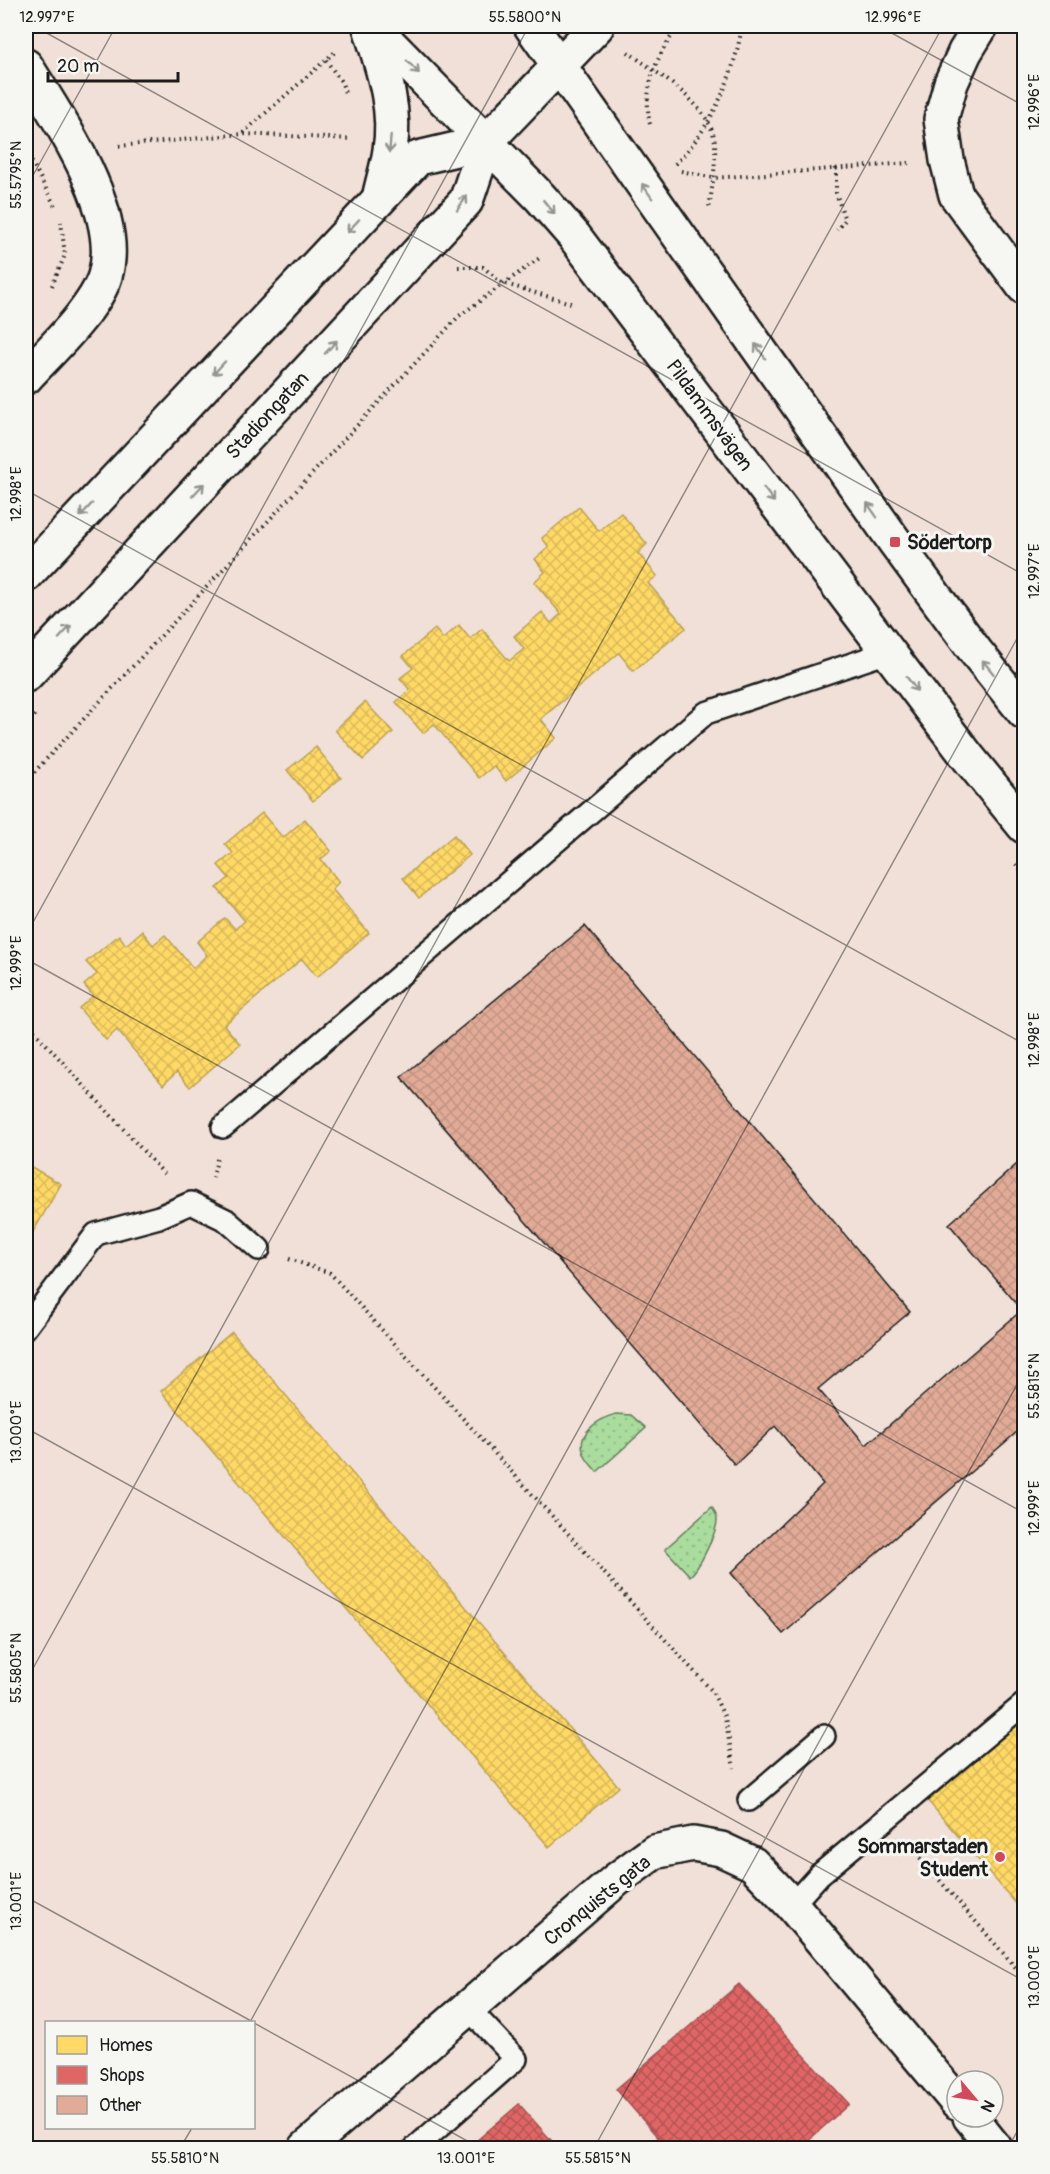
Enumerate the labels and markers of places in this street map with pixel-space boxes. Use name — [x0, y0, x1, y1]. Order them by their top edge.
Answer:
place label: Södertorp — [907, 530, 993, 555]
marker: Södertorp — [888, 535, 902, 549]
place label: Sommarstaden Student — [857, 1834, 989, 1882]
marker: Sommarstaden Student — [993, 1850, 1007, 1864]

